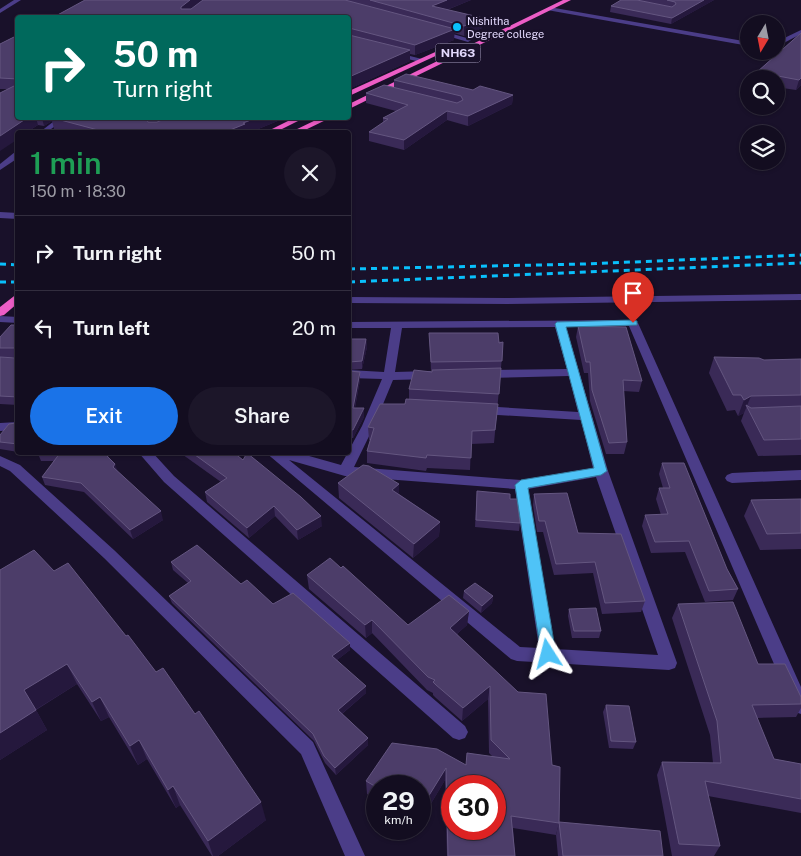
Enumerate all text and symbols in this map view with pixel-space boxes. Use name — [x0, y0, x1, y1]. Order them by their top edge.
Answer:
place label: Nishitha Degree college — [467, 15, 544, 40]
north arrow — [740, 15, 785, 60]
map controls — [740, 15, 785, 170]
marker: Nishitha Degree college — [451, 21, 463, 33]
text: 50 m — [113, 34, 198, 75]
icon: right — [30, 35, 95, 100]
road number: NH63 — [436, 44, 480, 62]
button: search — [740, 70, 785, 115]
text: Turn right — [113, 76, 213, 102]
button: layers — [740, 125, 785, 170]
text: 1 min — [30, 145, 101, 181]
button: close — [284, 147, 336, 199]
text: 150 m · 18:30 — [30, 182, 126, 201]
icon: right — [30, 239, 58, 267]
text: Turn right — [73, 242, 162, 264]
text: 50 m — [291, 242, 336, 264]
pin — [612, 272, 654, 323]
icon: arrive — [619, 279, 647, 307]
icon: left — [30, 314, 58, 342]
text: Turn left — [73, 317, 150, 339]
text: 20 m — [292, 317, 336, 339]
button: Exit — [30, 387, 178, 445]
button: Share — [188, 387, 336, 445]
position arrow — [521, 627, 573, 679]
speed limit sign: 30 — [441, 775, 506, 840]
text: 29 — [382, 786, 415, 816]
text: km/h — [384, 813, 413, 827]

